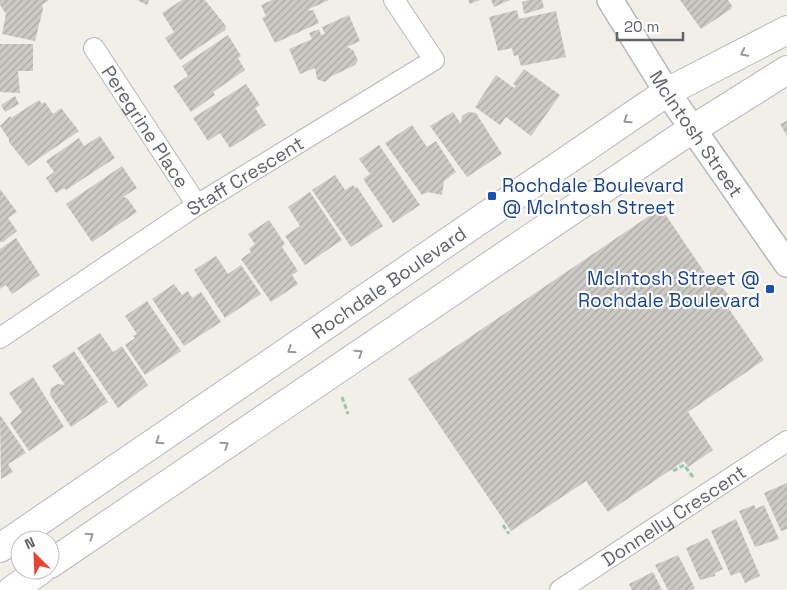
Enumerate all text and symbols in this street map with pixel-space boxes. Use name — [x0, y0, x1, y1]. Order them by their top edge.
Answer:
scale bar — [617, 10, 683, 42]
text: 20 m — [624, 17, 659, 36]
one-way arrow — [740, 47, 749, 57]
street label: Peregrine Place — [96, 61, 194, 193]
street label: McIntosh Street — [644, 66, 748, 202]
one-way arrow — [623, 114, 633, 123]
street label: Staff Crescent — [182, 131, 309, 222]
place label: Rochdale Boulevard @ McIntosh Street — [502, 173, 684, 220]
marker: Rochdale Boulevard @ McIntosh Street — [486, 190, 498, 202]
street label: Rochdale Boulevard — [307, 221, 471, 344]
place label: McIntosh Street @ Rochdale Boulevard — [578, 266, 760, 313]
marker: McIntosh Street @ Rochdale Boulevard — [764, 283, 776, 295]
one-way arrow — [287, 344, 297, 353]
one-way arrow — [353, 350, 363, 359]
one-way arrow — [155, 434, 164, 444]
one-way arrow — [219, 442, 228, 451]
street label: Donnelly Crescent — [597, 459, 751, 572]
north arrow — [10, 530, 60, 580]
text: N — [22, 533, 38, 553]
one-way arrow — [84, 533, 94, 542]

